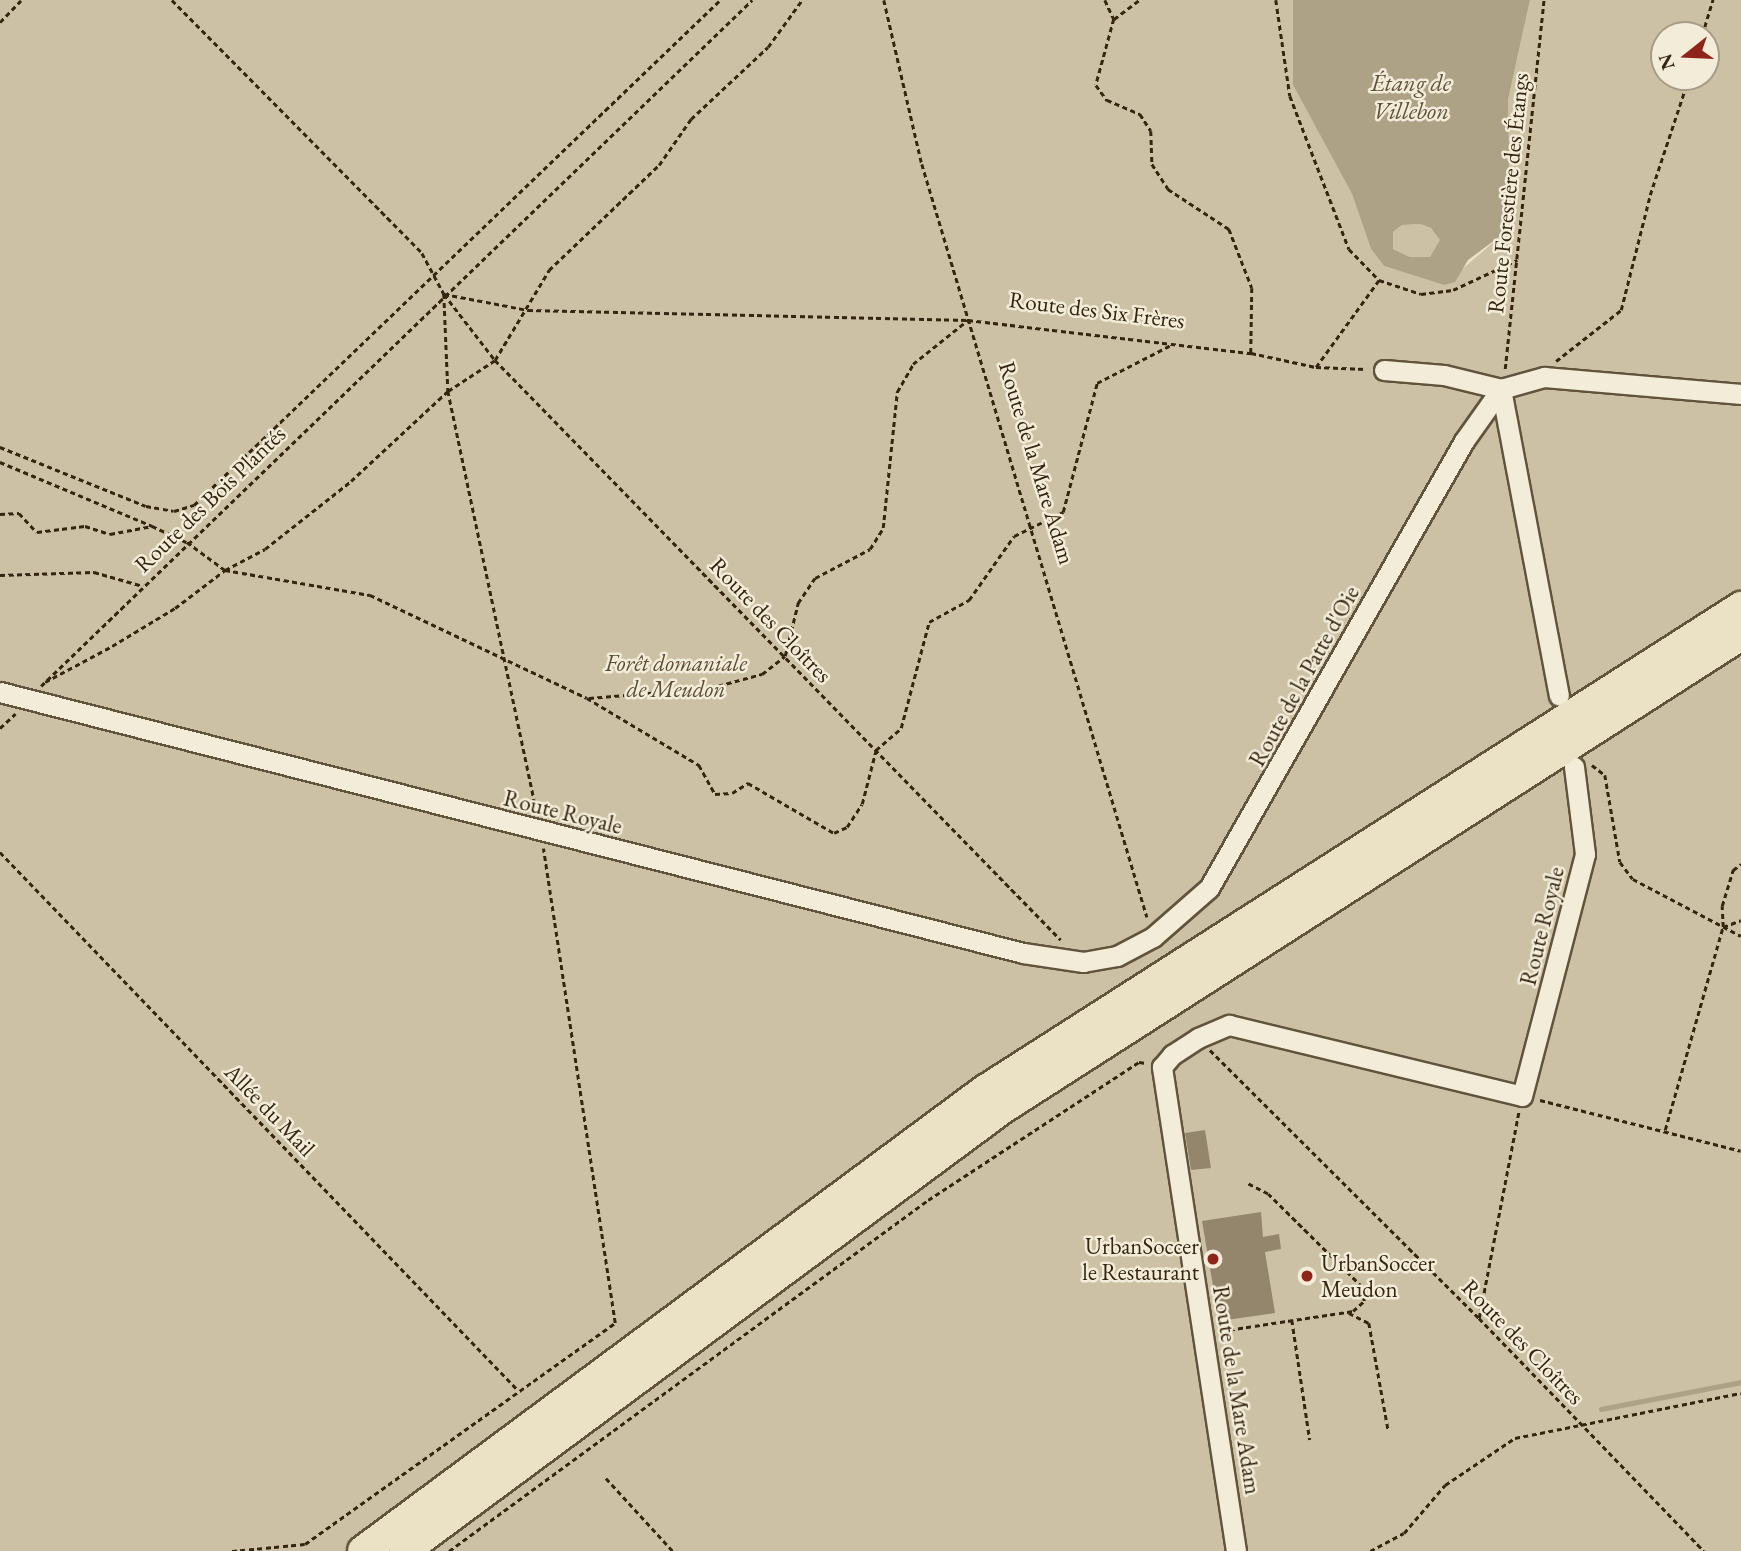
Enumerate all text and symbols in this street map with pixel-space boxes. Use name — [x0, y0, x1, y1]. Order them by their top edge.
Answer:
north arrow — [1650, 21, 1720, 91]
text: N — [1652, 51, 1681, 73]
water label: Étang de Villebon — [1371, 69, 1451, 125]
street label: Route Forestière des Étangs — [1482, 71, 1534, 315]
street label: Route des Six Frères — [1008, 286, 1186, 334]
street label: Route de la Mare Adam — [993, 358, 1081, 568]
street label: Route des Bois Plantés — [129, 420, 291, 578]
street label: Route des Cloîtres — [704, 552, 838, 688]
street label: Route de la Patte d'Oie — [1243, 581, 1365, 771]
park label: Forêt domaniale de Meudon — [605, 649, 747, 703]
street label: Route Royale — [501, 784, 625, 840]
street label: Route Royale — [1514, 864, 1570, 988]
street label: Allée du Mail — [219, 1058, 321, 1162]
place label: UrbanSoccer le Restaurant — [1082, 1232, 1199, 1286]
place label: UrbanSoccer Meudon — [1321, 1249, 1435, 1303]
marker: UrbanSoccer le Restaurant — [1205, 1251, 1221, 1267]
marker: UrbanSoccer Meudon — [1299, 1268, 1315, 1284]
street label: Route des Cloîtres — [1456, 1274, 1590, 1410]
street label: Route de la Mare Adam — [1207, 1284, 1267, 1496]

